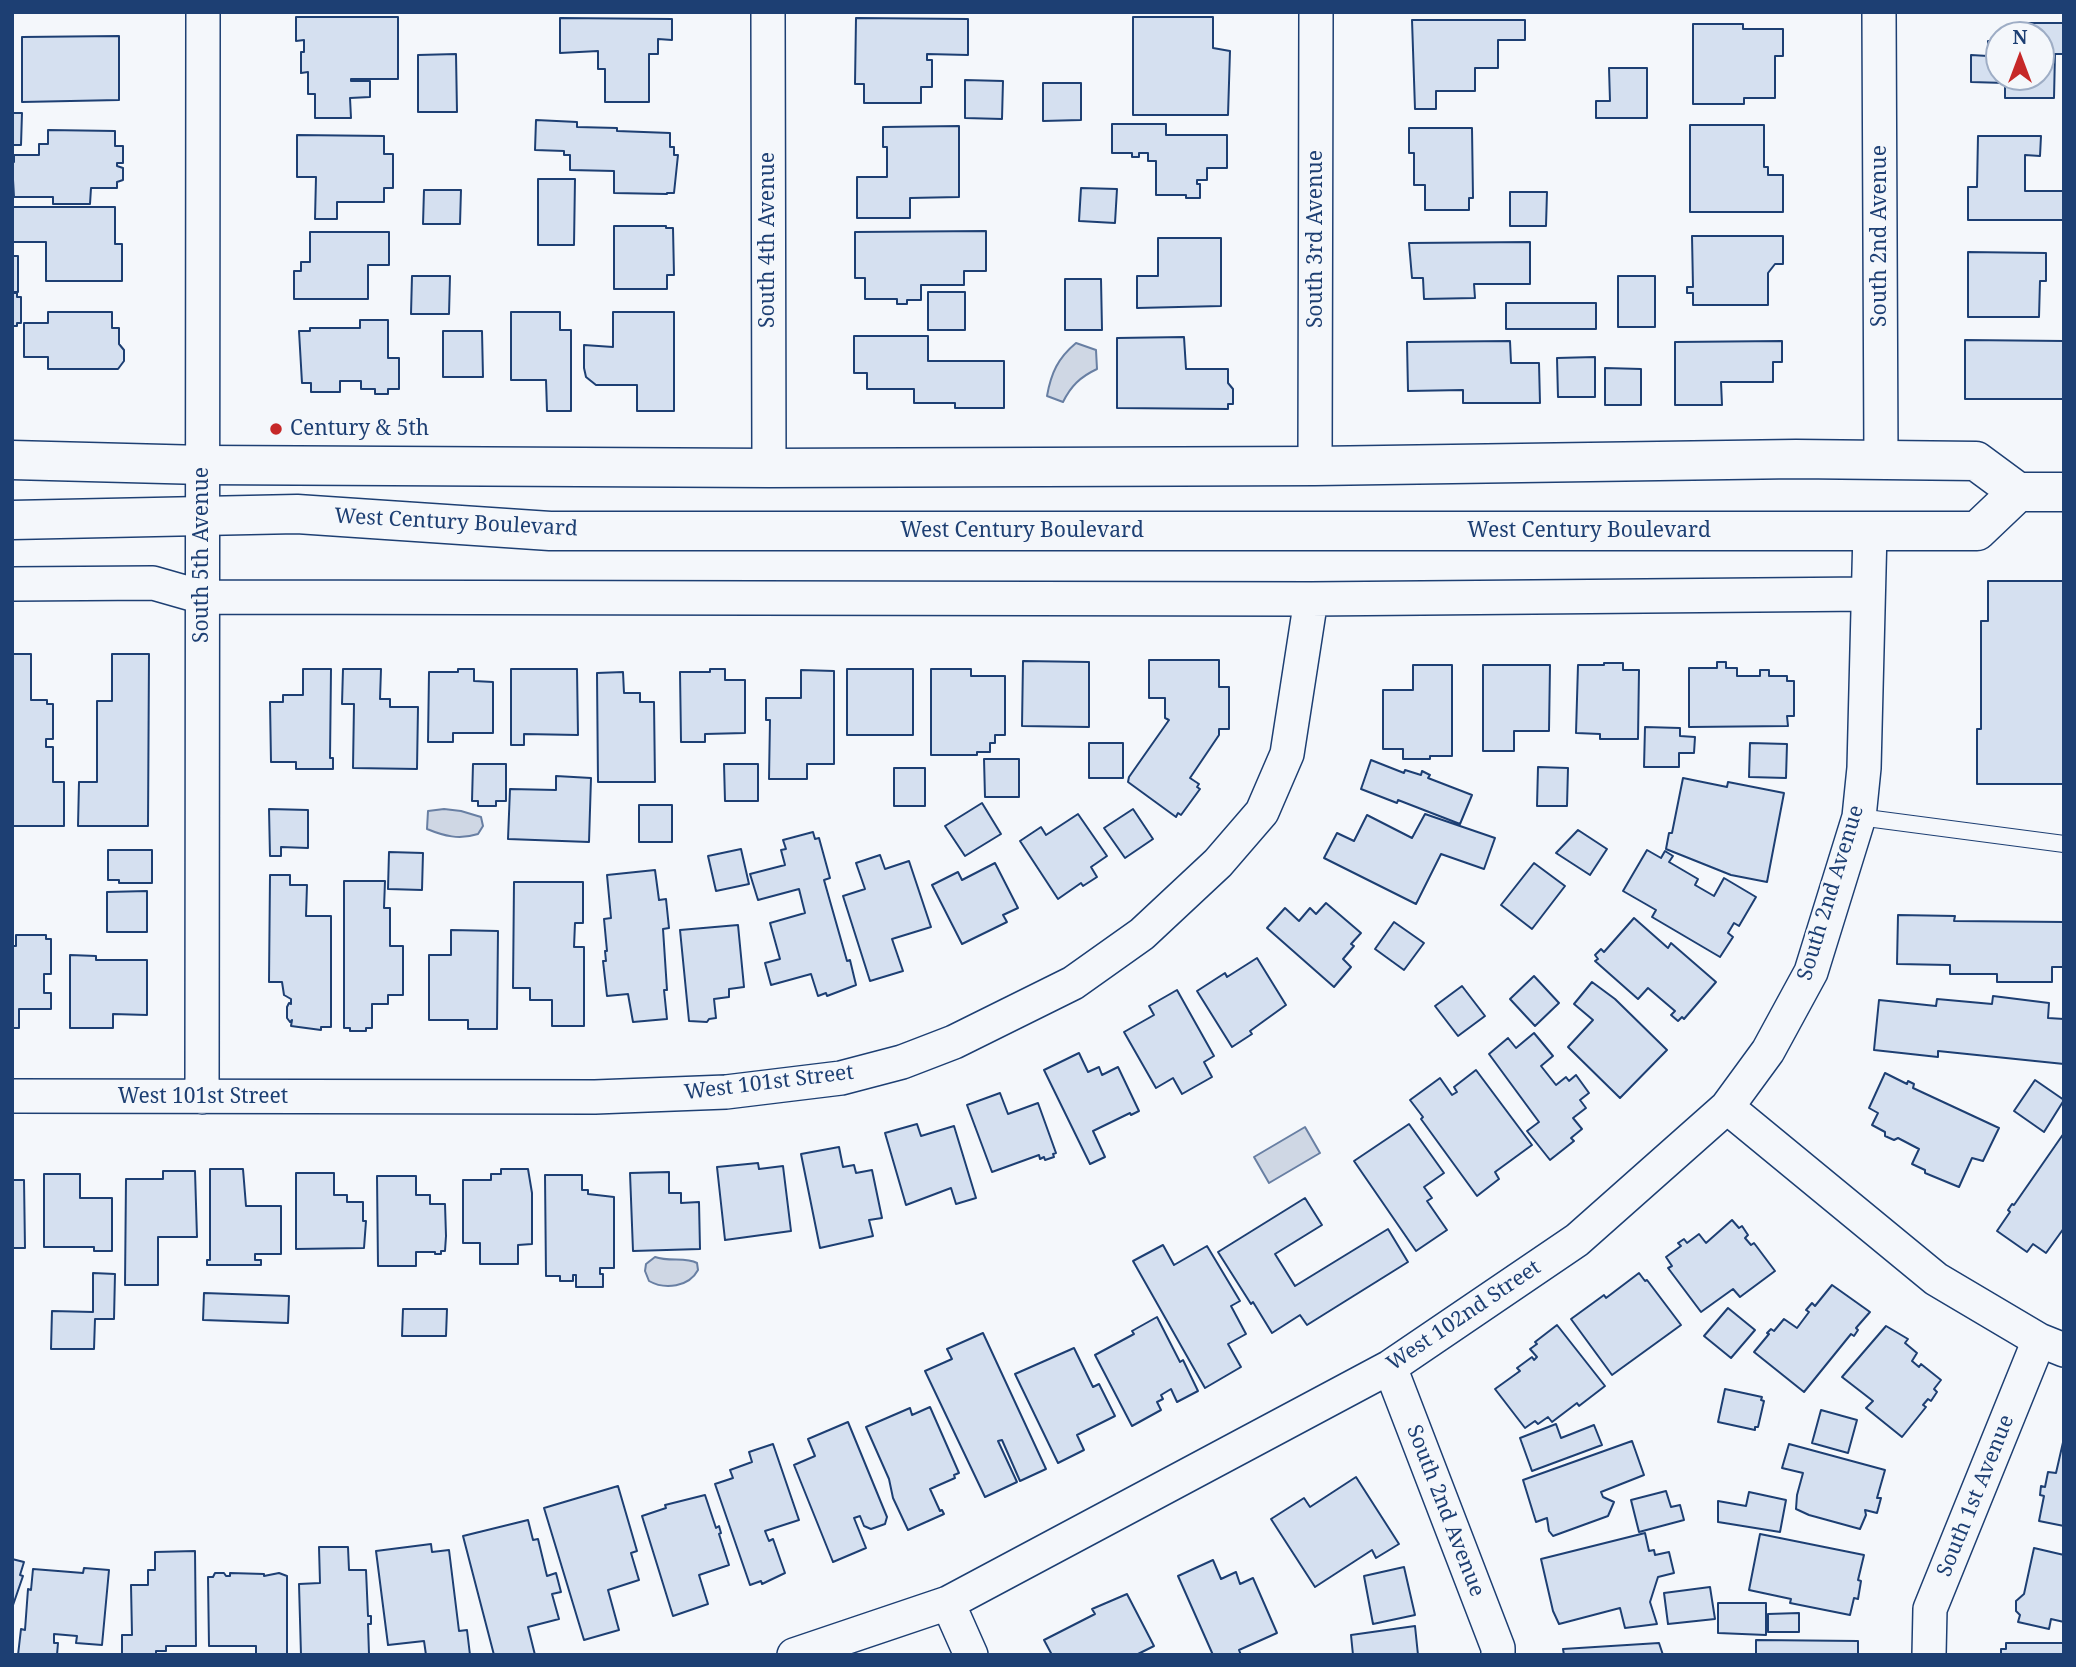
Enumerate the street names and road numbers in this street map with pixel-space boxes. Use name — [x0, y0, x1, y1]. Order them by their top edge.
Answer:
street label: South 2nd Avenue — [1867, 145, 1893, 327]
street label: South 3rd Avenue — [1303, 150, 1329, 328]
street label: South 4th Avenue — [755, 152, 781, 328]
street label: South 5th Avenue — [189, 467, 215, 643]
street label: West Century Boulevard — [334, 504, 578, 542]
street label: West Century Boulevard — [900, 518, 1144, 544]
street label: West Century Boulevard — [1467, 518, 1711, 544]
street label: South 2nd Avenue — [1792, 802, 1870, 984]
street label: West 101st Street — [683, 1060, 855, 1106]
street label: West 101st Street — [118, 1084, 288, 1110]
street label: West 102nd Street — [1382, 1255, 1546, 1377]
street label: South 1st Avenue — [1932, 1411, 2020, 1581]
street label: South 2nd Avenue — [1401, 1422, 1489, 1600]

